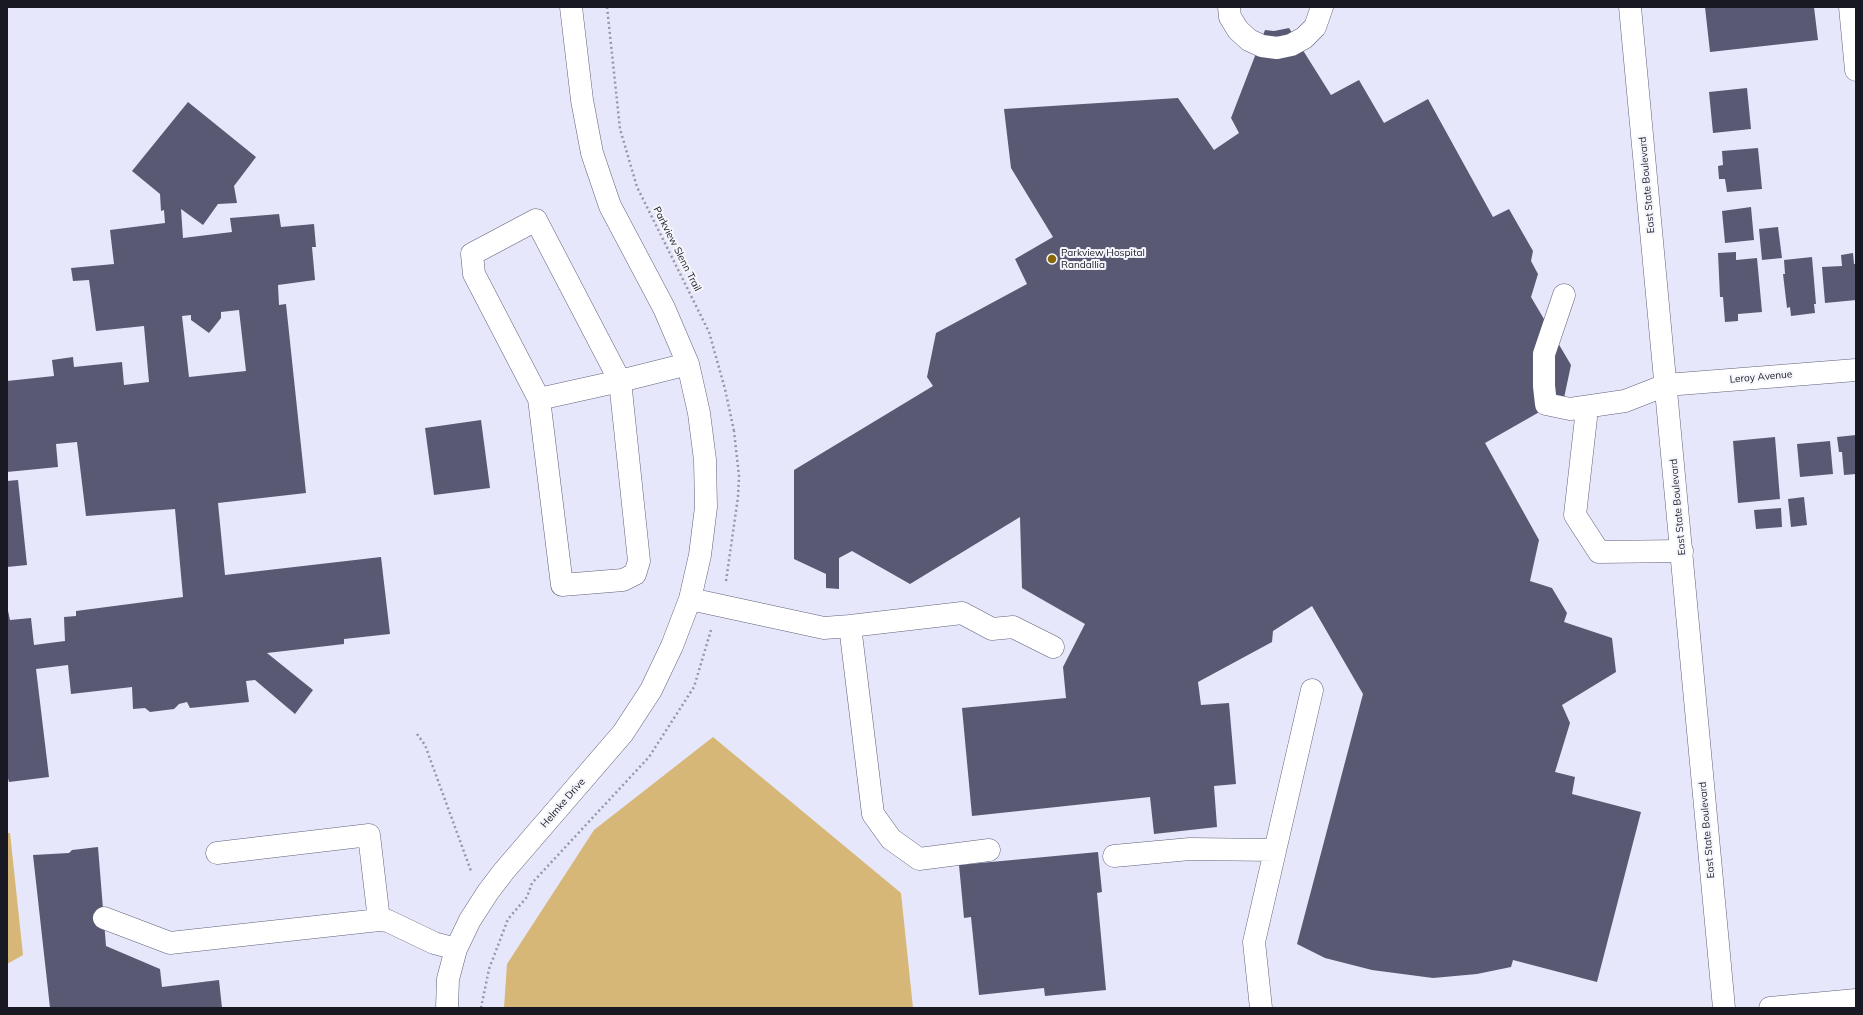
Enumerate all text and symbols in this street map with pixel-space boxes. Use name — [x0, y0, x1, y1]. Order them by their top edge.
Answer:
street label: East State Boulevard — [1637, 136, 1657, 234]
street label: Parkview Slenn Trail — [650, 205, 704, 293]
place label: Parkview Hospital Randallia — [1061, 247, 1145, 270]
marker: Parkview Hospital Randallia — [1046, 253, 1058, 265]
street label: Leroy Avenue — [1729, 368, 1793, 386]
street label: East State Boulevard — [1668, 458, 1688, 556]
street label: Helmke Drive — [538, 776, 588, 830]
street label: East State Boulevard — [1697, 781, 1717, 879]

